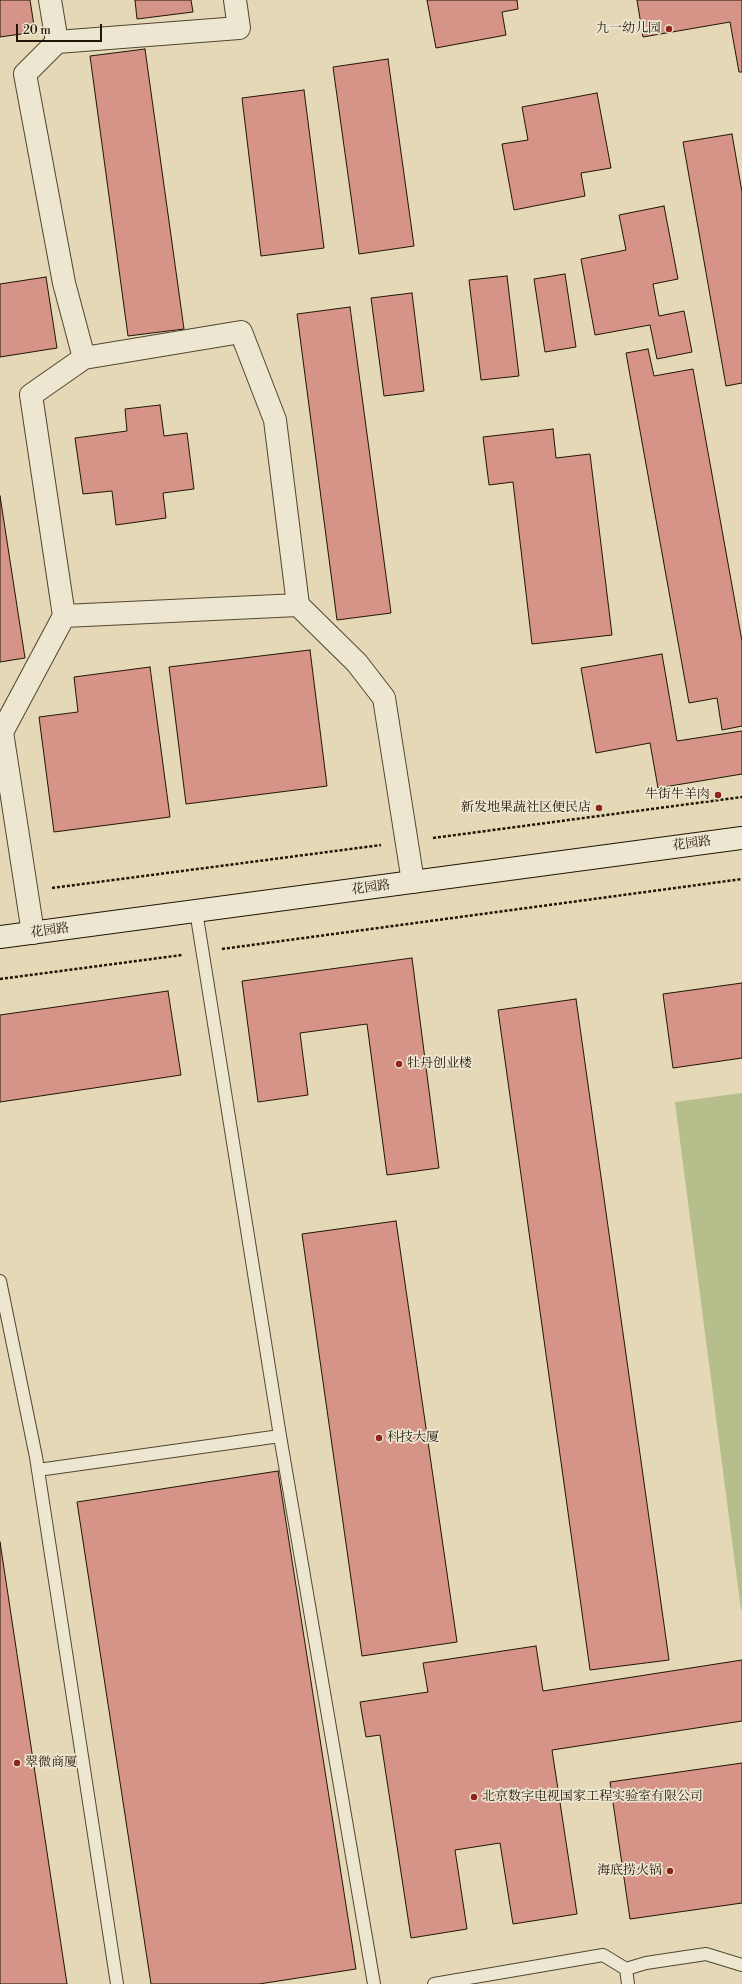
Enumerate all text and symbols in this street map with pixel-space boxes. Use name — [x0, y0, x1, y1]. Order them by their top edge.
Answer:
scale bar — [18, 16, 104, 42]
place label: 九一幼儿园 — [596, 21, 661, 37]
text: 20 m — [23, 23, 51, 38]
marker: 九一幼儿园 — [664, 24, 674, 34]
place label: 牛街牛羊肉 — [645, 787, 710, 803]
marker: 牛街牛羊肉 — [713, 790, 723, 800]
place label: 新发地果蔬社区便民店 — [461, 800, 591, 816]
marker: 新发地果蔬社区便民店 — [594, 803, 604, 813]
street label: 花园路 — [672, 834, 712, 854]
street label: 花园路 — [351, 878, 391, 898]
street label: 花园路 — [30, 921, 70, 941]
place label: 牡丹创业楼 — [407, 1056, 472, 1072]
marker: 牡丹创业楼 — [394, 1059, 404, 1069]
place label: 科技大厦 — [387, 1430, 439, 1446]
marker: 科技大厦 — [374, 1433, 384, 1443]
place label: 翠微商厦 — [25, 1755, 77, 1771]
marker: 翠微商厦 — [12, 1758, 22, 1768]
place label: 北京数字电视国家工程实验室有限公司 — [482, 1789, 703, 1805]
marker: 北京数字电视国家工程实验室有限公司 — [469, 1792, 479, 1802]
place label: 海底捞火锅 — [597, 1863, 662, 1879]
marker: 海底捞火锅 — [665, 1866, 675, 1876]

